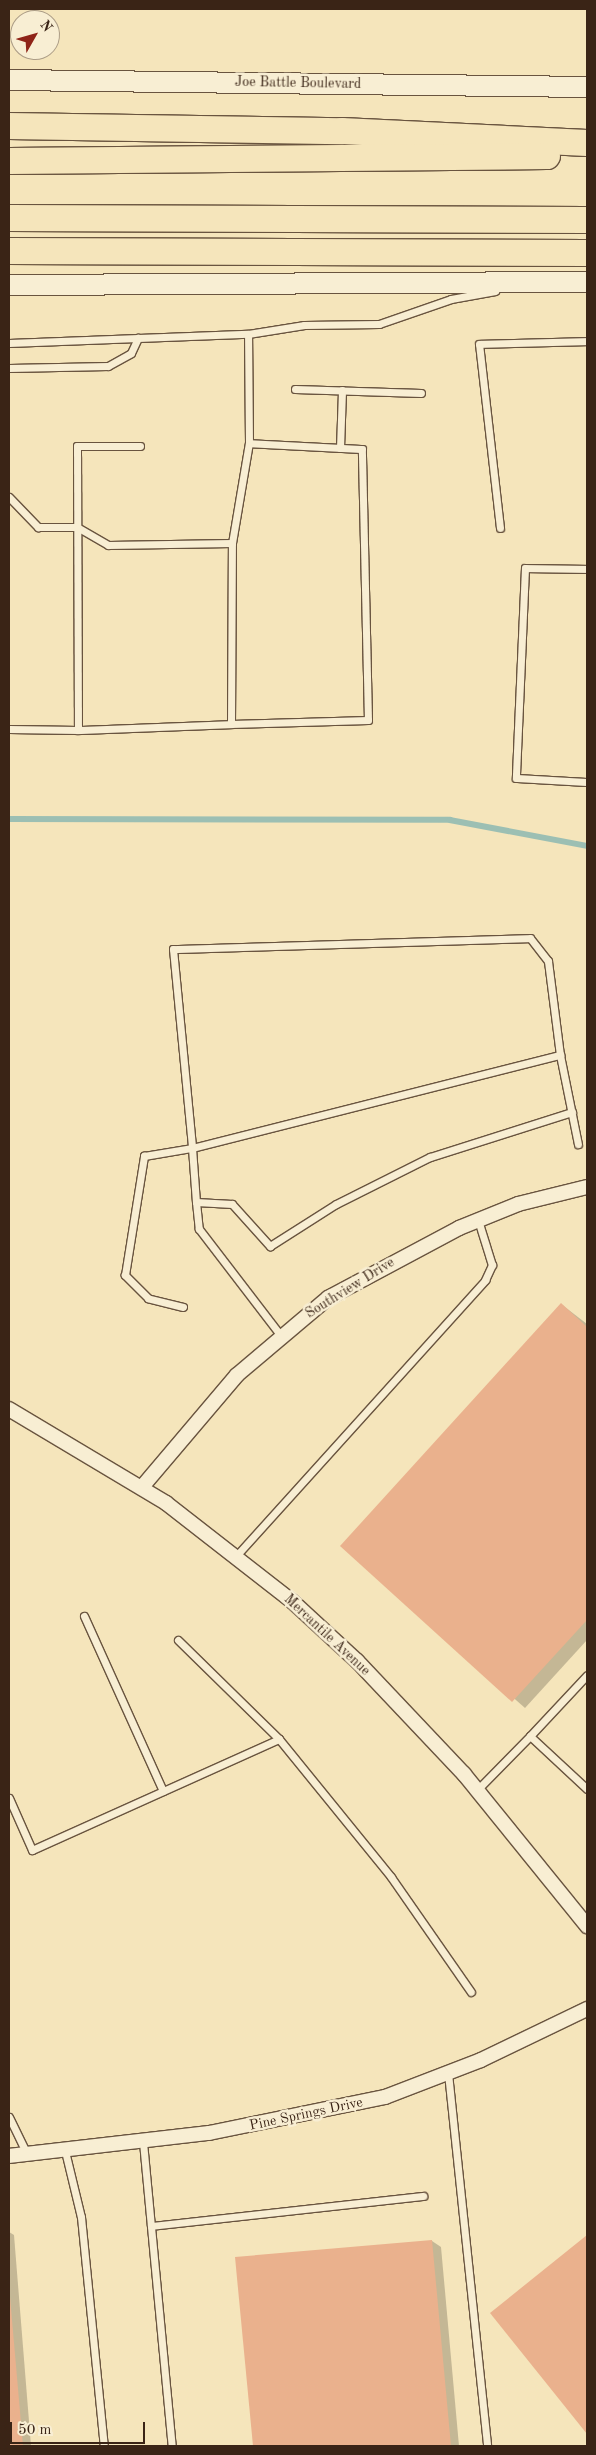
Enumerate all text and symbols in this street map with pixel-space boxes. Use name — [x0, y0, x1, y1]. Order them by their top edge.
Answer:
north arrow — [10, 10, 60, 60]
text: N — [37, 18, 55, 35]
street label: Joe Battle Boulevard — [235, 73, 361, 93]
street label: Southview Drive — [302, 1254, 398, 1322]
street label: Mercantile Avenue — [280, 1591, 374, 1679]
street label: Pine Springs Drive — [248, 2094, 364, 2134]
scale bar — [12, 2412, 148, 2444]
text: 50 m — [18, 2423, 52, 2438]

